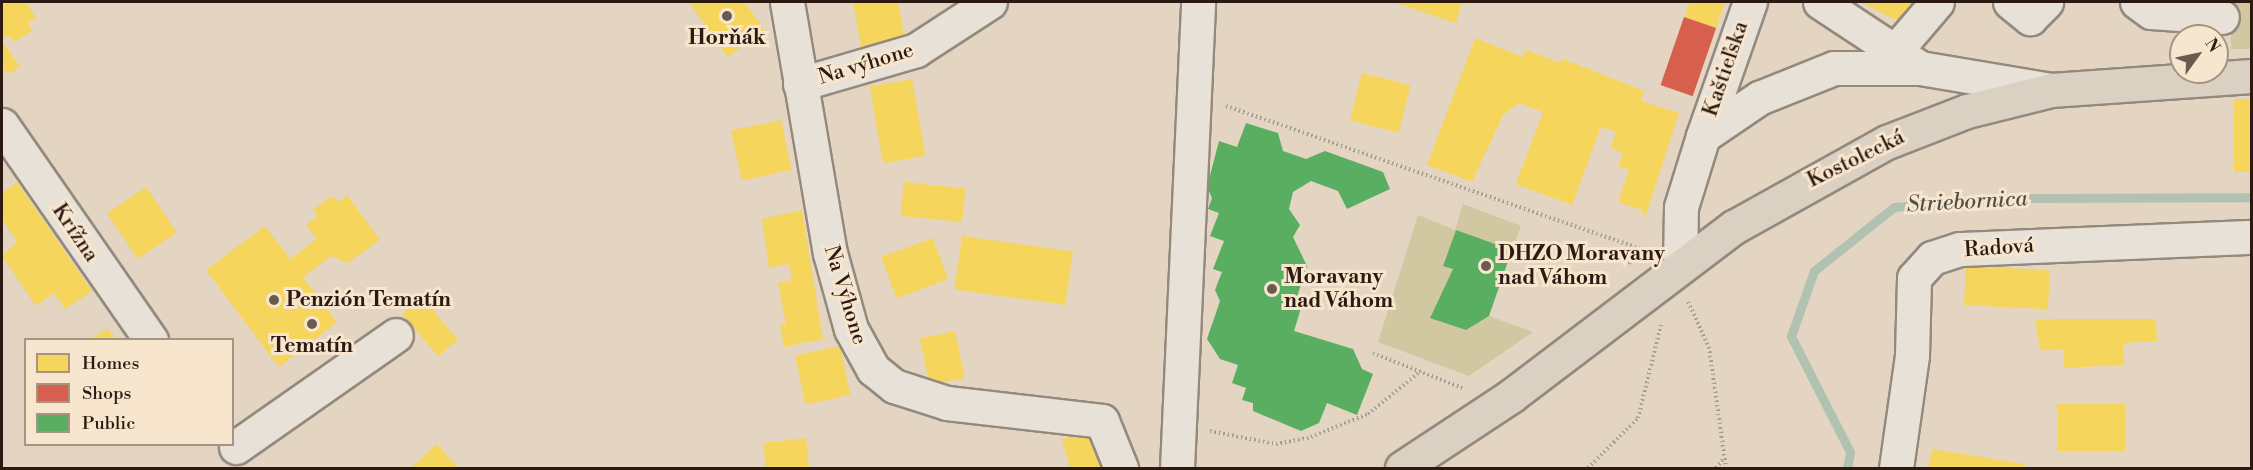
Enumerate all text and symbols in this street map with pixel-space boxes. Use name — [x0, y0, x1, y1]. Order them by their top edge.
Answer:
marker: Horňák — [720, 9, 734, 23]
street label: Kaštieľska — [1698, 18, 1754, 120]
north arrow — [2169, 24, 2229, 84]
place label: Horňák — [688, 25, 766, 51]
text: N — [2201, 35, 2224, 56]
street label: Na výhone — [815, 38, 917, 90]
street label: Kostolecká — [1803, 125, 1909, 193]
water label: Striebornica — [1906, 186, 2028, 218]
street label: Krížna — [46, 199, 104, 267]
street label: Radová — [1963, 233, 2035, 263]
place label: DHZO Moravany nad Váhom — [1498, 241, 1665, 291]
street label: Na Výhone — [818, 243, 872, 347]
marker: DHZO Moravany nad Váhom — [1479, 259, 1493, 273]
place label: Moravany nad Váhom — [1284, 264, 1393, 314]
marker: Moravany nad Váhom — [1265, 282, 1279, 296]
place label: Penzión Tematín — [286, 287, 451, 313]
marker: Penzión Tematín — [267, 293, 281, 307]
marker: Tematín — [305, 317, 319, 331]
place label: Tematín — [271, 333, 353, 359]
legend — [24, 338, 234, 446]
text: Homes — [82, 352, 139, 375]
text: Shops — [82, 382, 131, 405]
text: Public — [82, 412, 135, 435]

